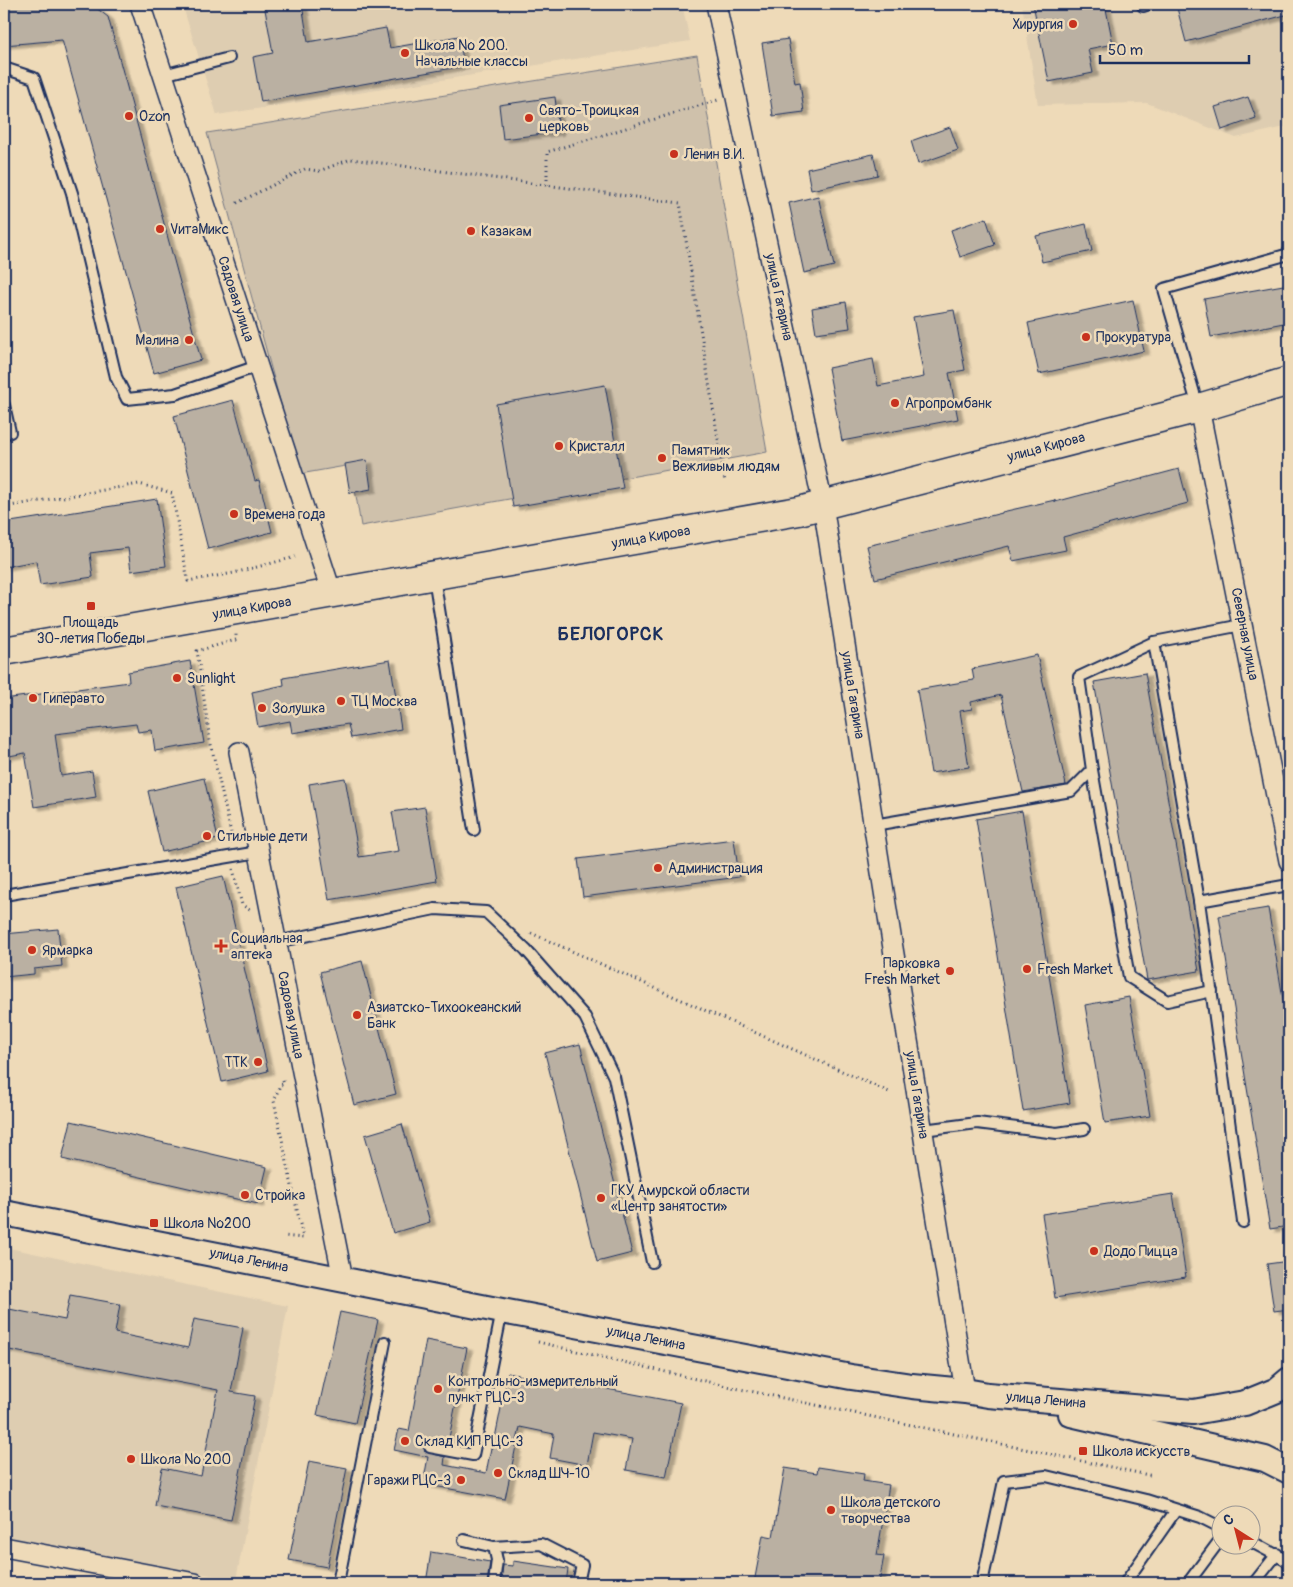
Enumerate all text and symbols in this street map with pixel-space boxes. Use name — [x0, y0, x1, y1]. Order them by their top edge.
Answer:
place label: Хирургия — [1012, 16, 1063, 33]
marker: Хирургия — [1067, 18, 1079, 30]
scale bar — [1100, 32, 1249, 64]
place label: Школа № 200. Начальные классы — [415, 37, 528, 70]
text: 50 m — [1108, 41, 1143, 60]
marker: Школа № 200. Начальные классы — [399, 47, 411, 59]
place label: Свято-Троицкая церковь — [539, 102, 639, 135]
place label: Ozon — [139, 108, 171, 125]
marker: Ozon — [123, 110, 135, 122]
marker: Свято-Троицкая церковь — [523, 112, 535, 124]
place label: Ленин В.И. — [683, 146, 745, 163]
marker: Ленин В.И. — [668, 148, 680, 160]
place label: VитаМикс — [170, 221, 229, 238]
marker: VитаМикс — [154, 223, 166, 235]
place label: Казакам — [481, 223, 532, 240]
marker: Казакам — [465, 225, 477, 237]
street label: улица Гагарина — [761, 251, 797, 342]
street label: Садовая улица — [214, 254, 258, 344]
place label: Прокуратура — [1096, 329, 1171, 346]
marker: Прокуратура — [1080, 331, 1092, 343]
place label: Малина — [135, 332, 179, 349]
marker: Малина — [183, 334, 195, 346]
place label: Агропромбанк — [905, 395, 992, 412]
marker: Агропромбанк — [889, 397, 901, 409]
street label: улица Кирова — [1004, 428, 1087, 466]
place label: Кристалл — [569, 438, 625, 455]
marker: Кристалл — [553, 440, 565, 452]
place label: Памятник Вежливым людям — [672, 442, 780, 475]
marker: Памятник Вежливым людям — [656, 452, 668, 464]
place label: Времена года — [244, 506, 325, 523]
marker: Времена года — [228, 508, 240, 520]
street label: улица Кирова — [609, 522, 692, 552]
street label: Северная улица — [1228, 586, 1262, 682]
street label: улица Кирова — [210, 593, 293, 623]
marker: Площадь 30-летия Победы — [85, 600, 97, 612]
place label: Площадь 30-летия Победы — [37, 614, 145, 647]
district label: БЕЛОГОРСК — [557, 622, 665, 646]
street label: улица Гагарина — [838, 649, 868, 740]
place label: Sunlight — [187, 670, 236, 687]
marker: Sunlight — [171, 672, 183, 684]
place label: Гиперавто — [43, 690, 105, 707]
marker: Гиперавто — [27, 692, 39, 704]
place label: ТЦ Москва — [351, 693, 417, 710]
marker: ТЦ Москва — [335, 695, 347, 707]
place label: Золушка — [272, 700, 325, 717]
marker: Золушка — [256, 702, 268, 714]
place label: Стильные дети — [217, 828, 307, 845]
marker: Стильные дети — [201, 830, 213, 842]
place label: Администрация — [668, 860, 763, 877]
marker: Администрация — [652, 862, 664, 874]
place label: Социальная аптека — [231, 930, 303, 963]
marker: Социальная аптека — [215, 940, 227, 952]
place label: Ярмарка — [42, 942, 93, 959]
marker: Ярмарка — [26, 944, 38, 956]
place label: Парковка Fresh Market — [864, 955, 940, 988]
place label: Fresh Market — [1037, 961, 1113, 978]
marker: Fresh Market — [1021, 963, 1033, 975]
marker: Парковка Fresh Market — [944, 965, 956, 977]
street label: Садовая улица — [274, 970, 308, 1060]
place label: Азиатско-Тихоокеанский Банк — [367, 999, 521, 1032]
marker: Азиатско-Тихоокеанский Банк — [351, 1009, 363, 1021]
street label: улица Гагарина — [902, 1049, 932, 1140]
place label: ТТК — [224, 1054, 248, 1071]
marker: ТТК — [252, 1056, 264, 1068]
place label: ГКУ Амурской области «Центр занятости» — [611, 1182, 749, 1215]
place label: Стройка — [255, 1187, 305, 1204]
marker: Стройка — [239, 1189, 251, 1201]
marker: ГКУ Амурской области «Центр занятости» — [595, 1192, 607, 1204]
place label: Школа №200 — [164, 1215, 251, 1232]
marker: Школа №200 — [148, 1217, 160, 1229]
place label: Додо Пицца — [1103, 1243, 1178, 1260]
street label: улица Ленина — [207, 1244, 290, 1276]
marker: Додо Пицца — [1088, 1245, 1100, 1257]
street label: улица Ленина — [604, 1322, 687, 1354]
place label: Контрольно-измерительный пункт РЦС-3 — [448, 1373, 618, 1406]
marker: Контрольно-измерительный пункт РЦС-3 — [432, 1383, 444, 1395]
street label: улица Ленина — [1004, 1388, 1087, 1412]
place label: Склад КИП РЦС-3 — [415, 1433, 524, 1450]
marker: Склад КИП РЦС-3 — [399, 1435, 411, 1447]
place label: Школа искусств — [1093, 1443, 1191, 1460]
marker: Школа искусств — [1077, 1445, 1089, 1457]
place label: Школа № 200 — [141, 1451, 231, 1468]
marker: Школа № 200 — [125, 1453, 137, 1465]
place label: Склад ШЧ-10 — [508, 1465, 590, 1482]
marker: Склад ШЧ-10 — [492, 1467, 504, 1479]
place label: Гаражи РЦС-3 — [367, 1472, 451, 1489]
marker: Гаражи РЦС-3 — [455, 1474, 467, 1486]
place label: Школа детского творчества — [841, 1494, 941, 1527]
marker: Школа детского творчества — [825, 1504, 837, 1516]
north arrow — [1210, 1504, 1260, 1554]
text: С — [1220, 1510, 1237, 1529]

